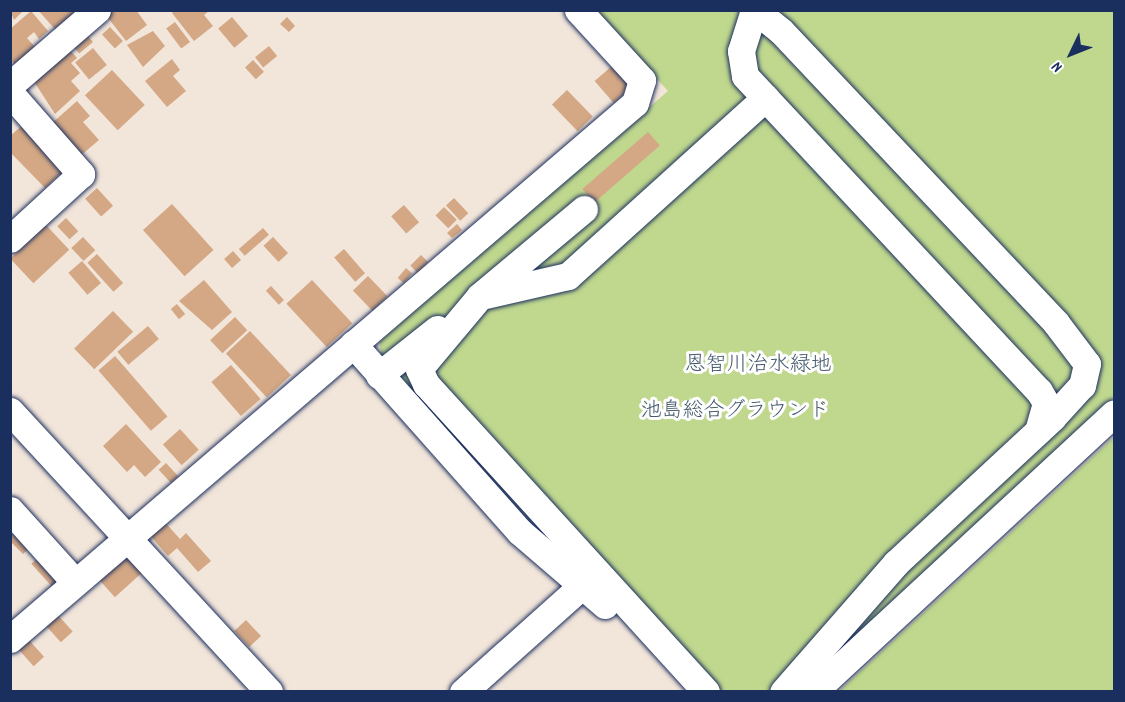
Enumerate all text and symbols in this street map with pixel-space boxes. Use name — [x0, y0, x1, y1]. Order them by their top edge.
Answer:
north arrow — [1041, 24, 1101, 84]
text: N — [1046, 56, 1069, 77]
park label: 恩智川治水緑地 — [685, 353, 831, 379]
park label: 池島総合グラウンド — [641, 399, 829, 425]

